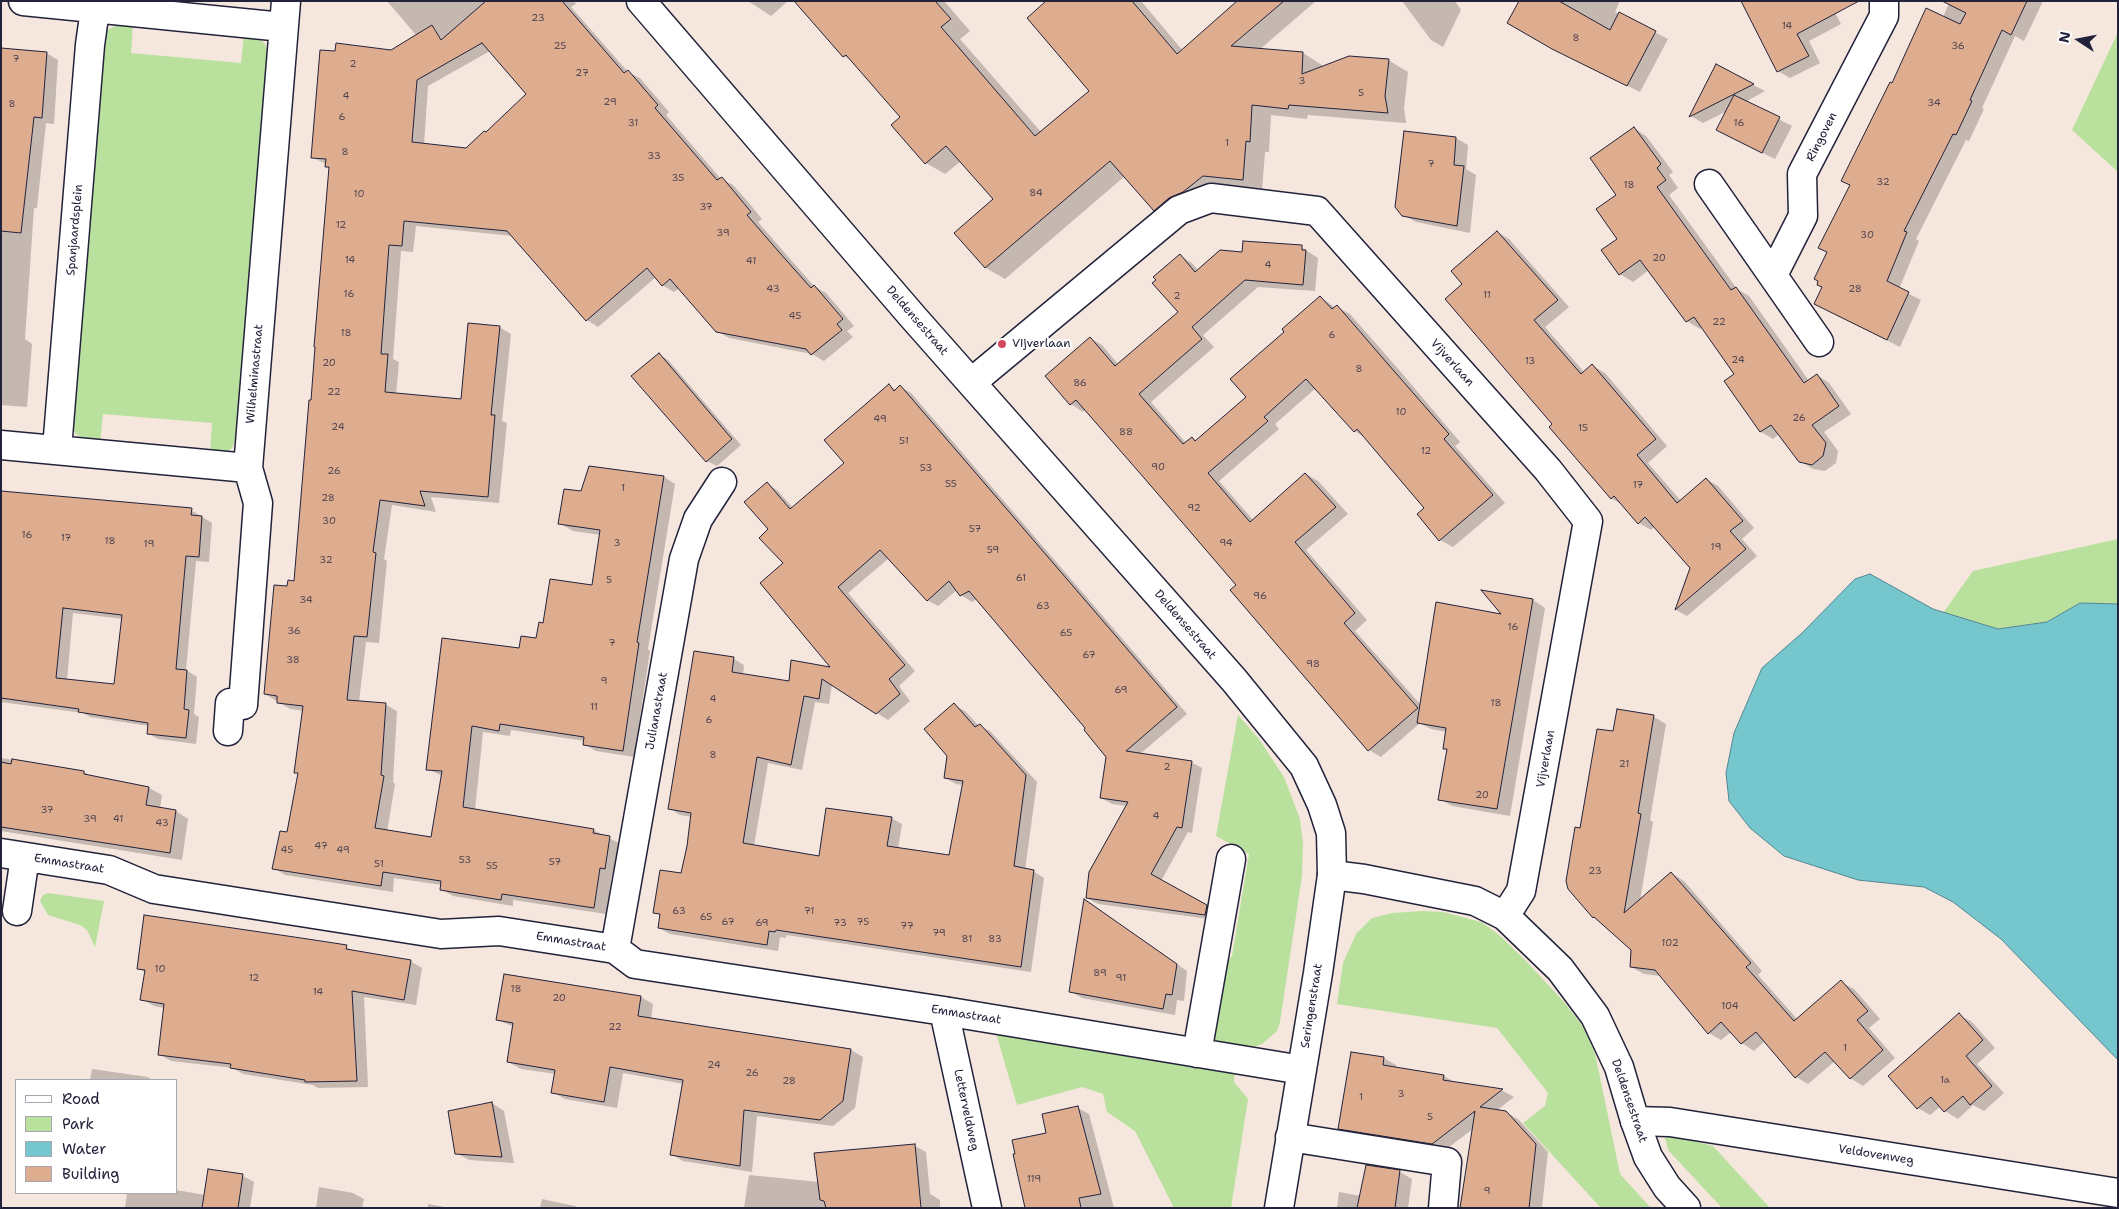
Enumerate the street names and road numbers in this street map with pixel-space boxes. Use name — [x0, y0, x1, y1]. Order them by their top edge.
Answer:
street label: Ringoven — [1803, 110, 1841, 164]
street label: Spanjaardsplein — [64, 184, 86, 276]
street label: Deldensestraat — [883, 283, 951, 359]
street label: Wilhelminastraat — [243, 324, 267, 424]
street label: Vijverlaan — [1427, 336, 1477, 390]
street label: Deldensestraat — [1151, 587, 1219, 663]
street label: Julianastraat — [643, 671, 671, 751]
street label: Vijverlaan — [1534, 729, 1558, 789]
street label: Emmastraat — [33, 851, 105, 877]
street label: Emmastraat — [535, 929, 607, 955]
street label: Seringenstraat — [1298, 963, 1326, 1049]
street label: Emmastraat — [930, 1002, 1002, 1028]
street label: Deldensestraat — [1608, 1057, 1650, 1145]
street label: Letterveldweg — [950, 1068, 982, 1152]
street label: Veldovenweg — [1837, 1142, 1915, 1168]

